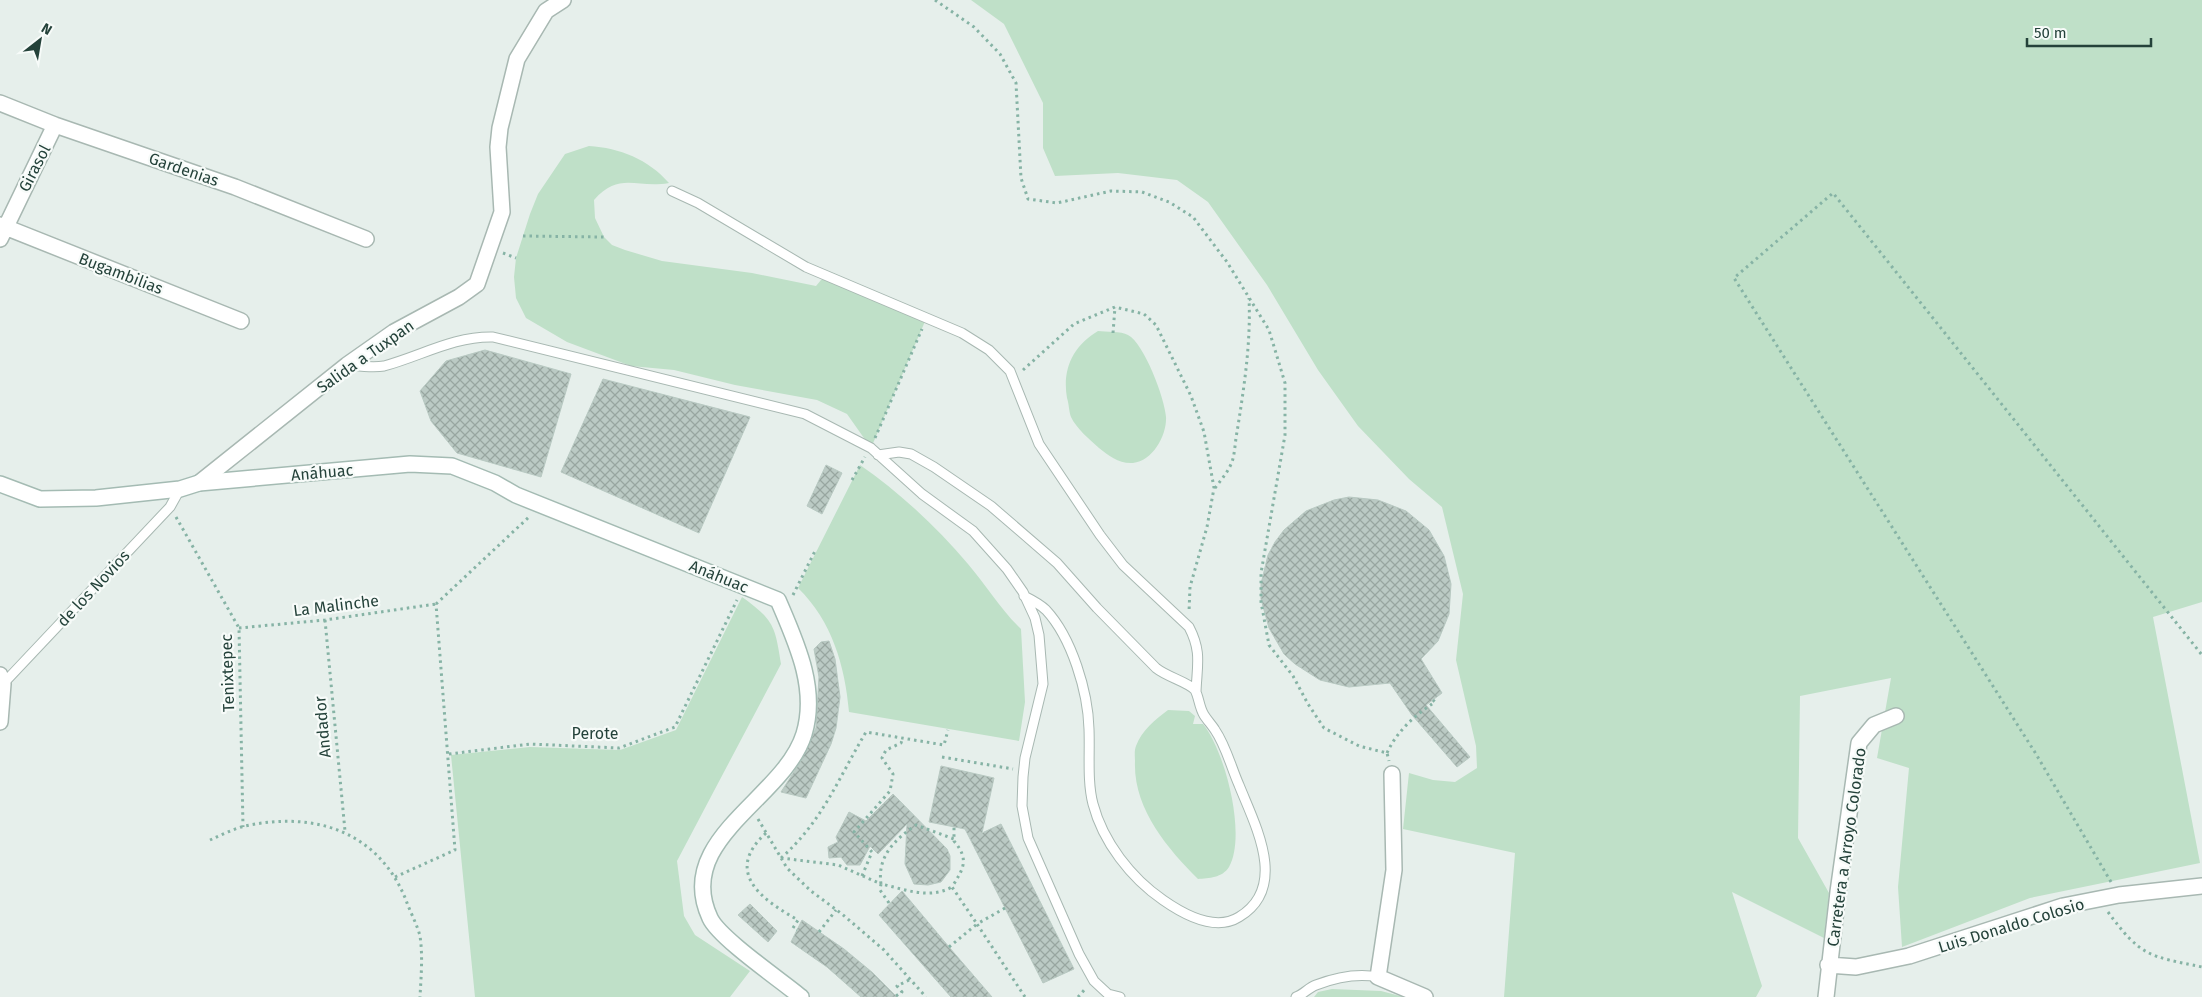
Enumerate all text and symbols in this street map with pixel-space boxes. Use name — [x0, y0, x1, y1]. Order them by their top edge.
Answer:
north arrow — [15, 15, 65, 65]
scale bar — [2027, 15, 2151, 47]
text: N — [38, 20, 55, 39]
text: 50 m — [2034, 24, 2067, 42]
street label: Girasol — [15, 141, 54, 195]
street label: Gardenias — [146, 149, 221, 190]
street label: Bugambilias — [76, 249, 166, 298]
street label: Salida a Tuxpan — [313, 316, 417, 397]
street label: Anáhuac — [290, 460, 354, 485]
street label: de los Novios — [53, 546, 134, 631]
street label: Anáhuac — [686, 556, 752, 597]
street label: La Malinche — [292, 591, 380, 620]
street label: Tenixtepec — [217, 633, 238, 712]
street label: Andador — [310, 694, 335, 759]
street label: Perote — [572, 724, 618, 743]
street label: Carretera a Arroyo Colorado — [1823, 746, 1870, 948]
street label: Luis Donaldo Colosio — [1936, 894, 2087, 957]

